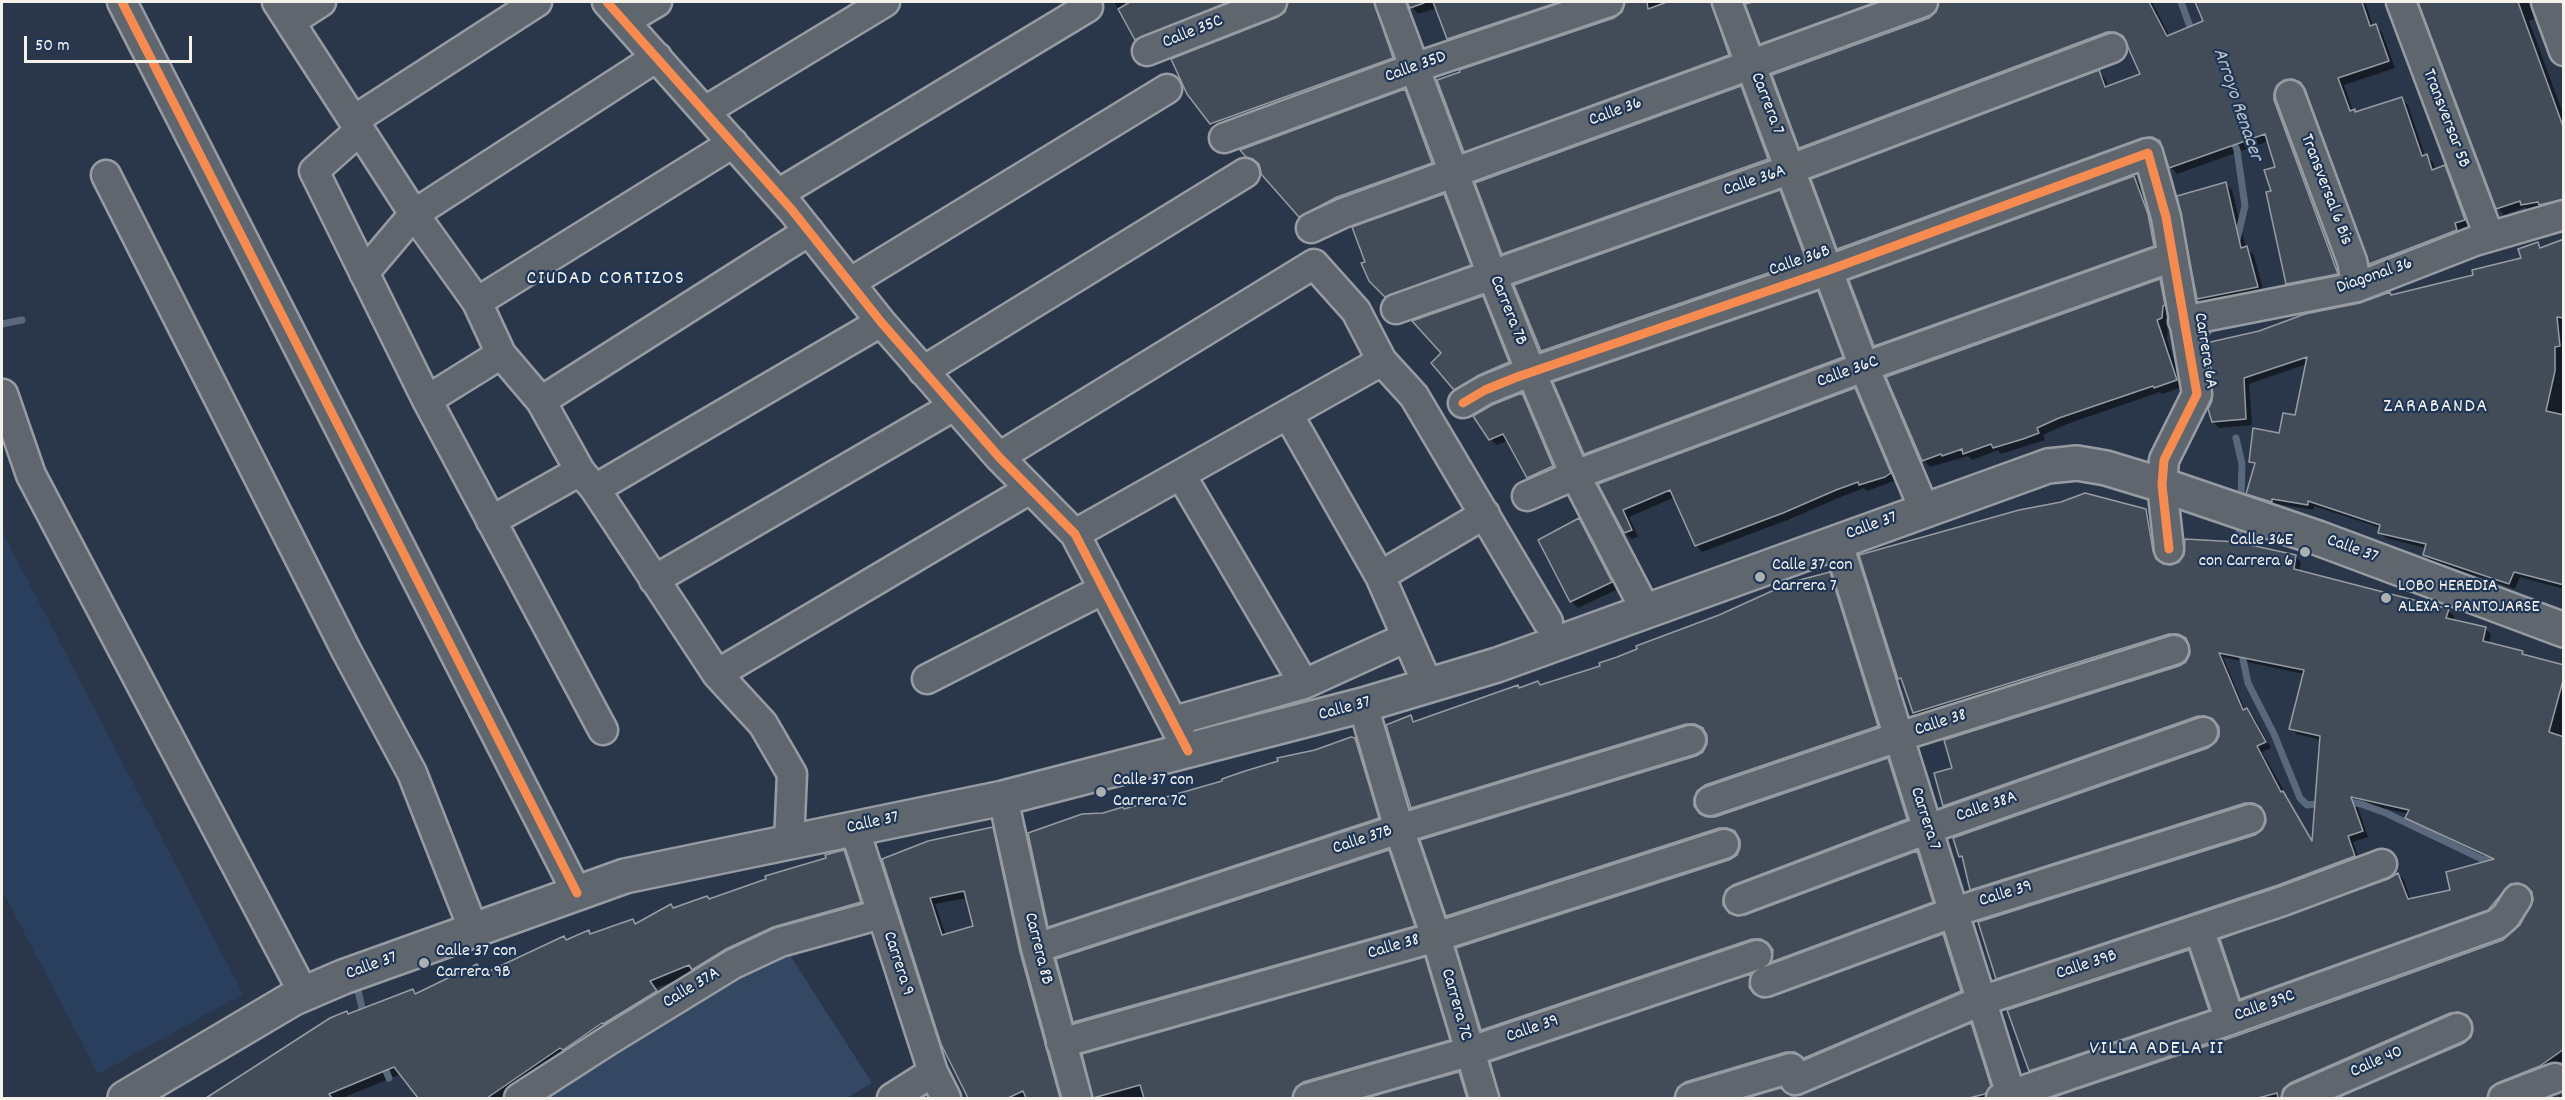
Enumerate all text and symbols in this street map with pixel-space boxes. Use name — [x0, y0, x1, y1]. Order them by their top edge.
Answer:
street label: Calle 35C — [1160, 11, 1226, 55]
scale bar — [27, 24, 195, 62]
text: 50 m — [35, 34, 70, 59]
water label: Arroyo Renacer — [2206, 45, 2266, 165]
street label: Calle 35D — [1382, 47, 1450, 89]
street label: Transversar 5B — [2416, 67, 2474, 171]
street label: Carrera 7 — [1744, 70, 1788, 138]
street label: Calle 36 — [1587, 93, 1645, 133]
street label: Transversal 6 Bis — [2294, 131, 2356, 249]
street label: Calle 36A — [1721, 161, 1789, 203]
street label: Calle 36B — [1767, 241, 1833, 283]
street label: Diagonal 36 — [2334, 254, 2416, 300]
district label: CIUDAD CORTIZOS — [527, 268, 685, 292]
street label: Carrera 7B — [1483, 273, 1531, 349]
street label: Carrera 6A — [2187, 312, 2221, 390]
street label: Calle 36C — [1814, 352, 1882, 394]
district label: ZARABANDA — [2383, 396, 2489, 420]
street label: Calle 37 — [1843, 508, 1901, 546]
place label: Calle 36E con Carrera 6 — [2199, 531, 2293, 574]
street label: Calle 37 — [2323, 531, 2381, 569]
marker: Calle 36E con Carrera 6 — [2298, 545, 2312, 559]
place label: Calle 37 con Carrera 7 — [1772, 556, 1853, 598]
marker: Calle 37 con Carrera 7 — [1753, 570, 1767, 584]
place label: LOBO HEREDIA ALEXA - PANTOJARSE — [2398, 577, 2540, 620]
marker: LOBO HEREDIA ALEXA - PANTOJARSE — [2379, 591, 2393, 605]
street label: Calle 37 — [1317, 693, 1373, 727]
street label: Calle 38 — [1912, 706, 1970, 742]
place label: Calle 37 con Carrera 7C — [1113, 771, 1194, 814]
marker: Calle 37 con Carrera 7C — [1094, 785, 1108, 799]
street label: Carrera 7 — [1904, 785, 1944, 853]
street label: Calle 38A — [1954, 788, 2020, 828]
street label: Calle 37 — [845, 808, 901, 840]
street label: Calle 37B — [1330, 821, 1396, 861]
street label: Calle 39 — [1977, 877, 2035, 913]
street label: Carrera 8B — [1018, 911, 1056, 987]
street label: Carrera 9 — [877, 929, 917, 999]
street label: Calle 38 — [1365, 930, 1423, 966]
place label: Calle 37 con Carrera 9B — [436, 942, 517, 984]
street label: Calle 39B — [2054, 946, 2120, 986]
street label: Calle 37 — [343, 948, 401, 986]
marker: Calle 37 con Carrera 9B — [417, 956, 431, 970]
street label: Calle 37A — [660, 964, 724, 1014]
street label: Carrera 7C — [1434, 967, 1476, 1043]
street label: Calle 39C — [2232, 986, 2298, 1028]
street label: Calle 39 — [1504, 1011, 1562, 1049]
district label: VILLA ADELA II — [2089, 1038, 2225, 1062]
street label: Calle 40 — [2347, 1042, 2407, 1084]

